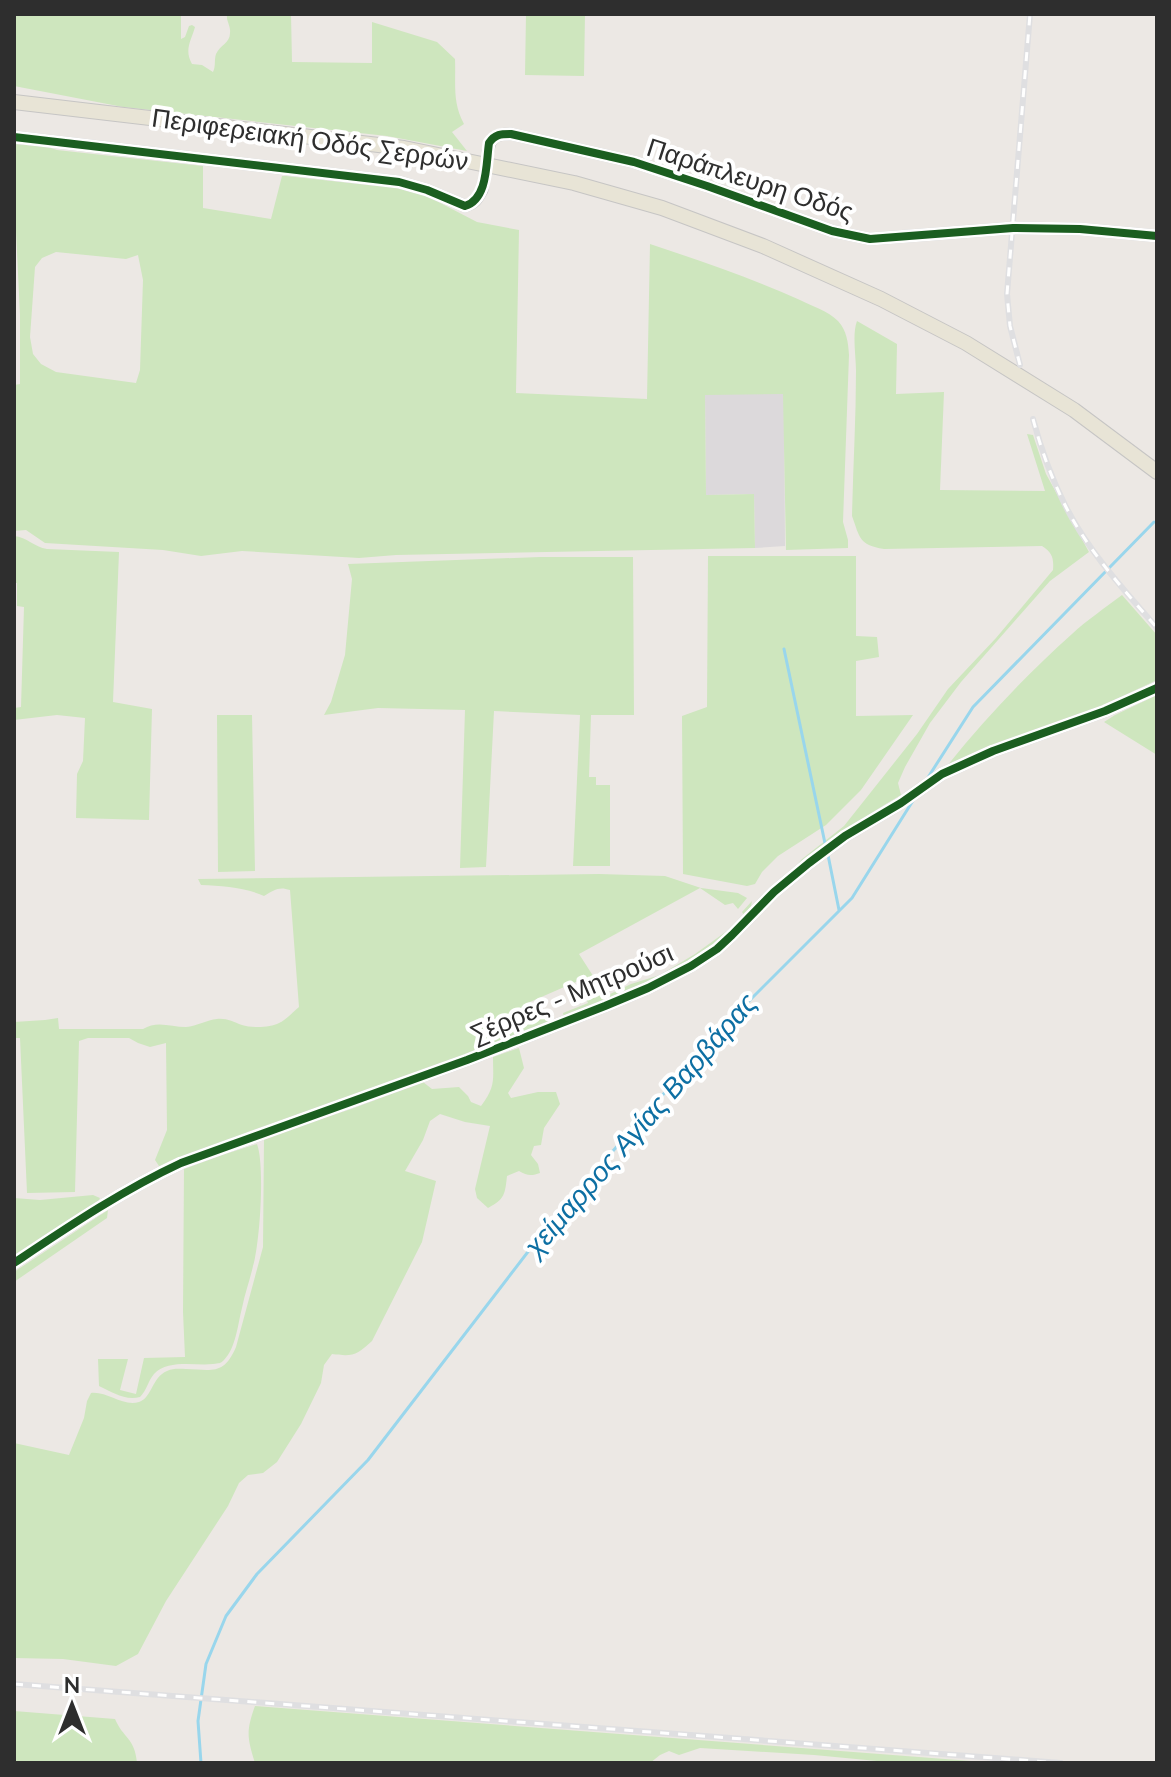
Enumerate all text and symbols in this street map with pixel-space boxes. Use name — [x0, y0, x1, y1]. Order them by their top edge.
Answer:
street label: Περιφερειακή Οδός Σερρών — [150, 100, 470, 180]
street label: Παράπλευρη Οδός — [642, 130, 858, 230]
street label: Σέρρες - Μητρούσι — [465, 935, 679, 1052]
water label: χείμαρρος Αγίας Βαρβάρας — [514, 985, 766, 1267]
north arrow — [32, 1665, 112, 1745]
text: N — [64, 1671, 80, 1701]

